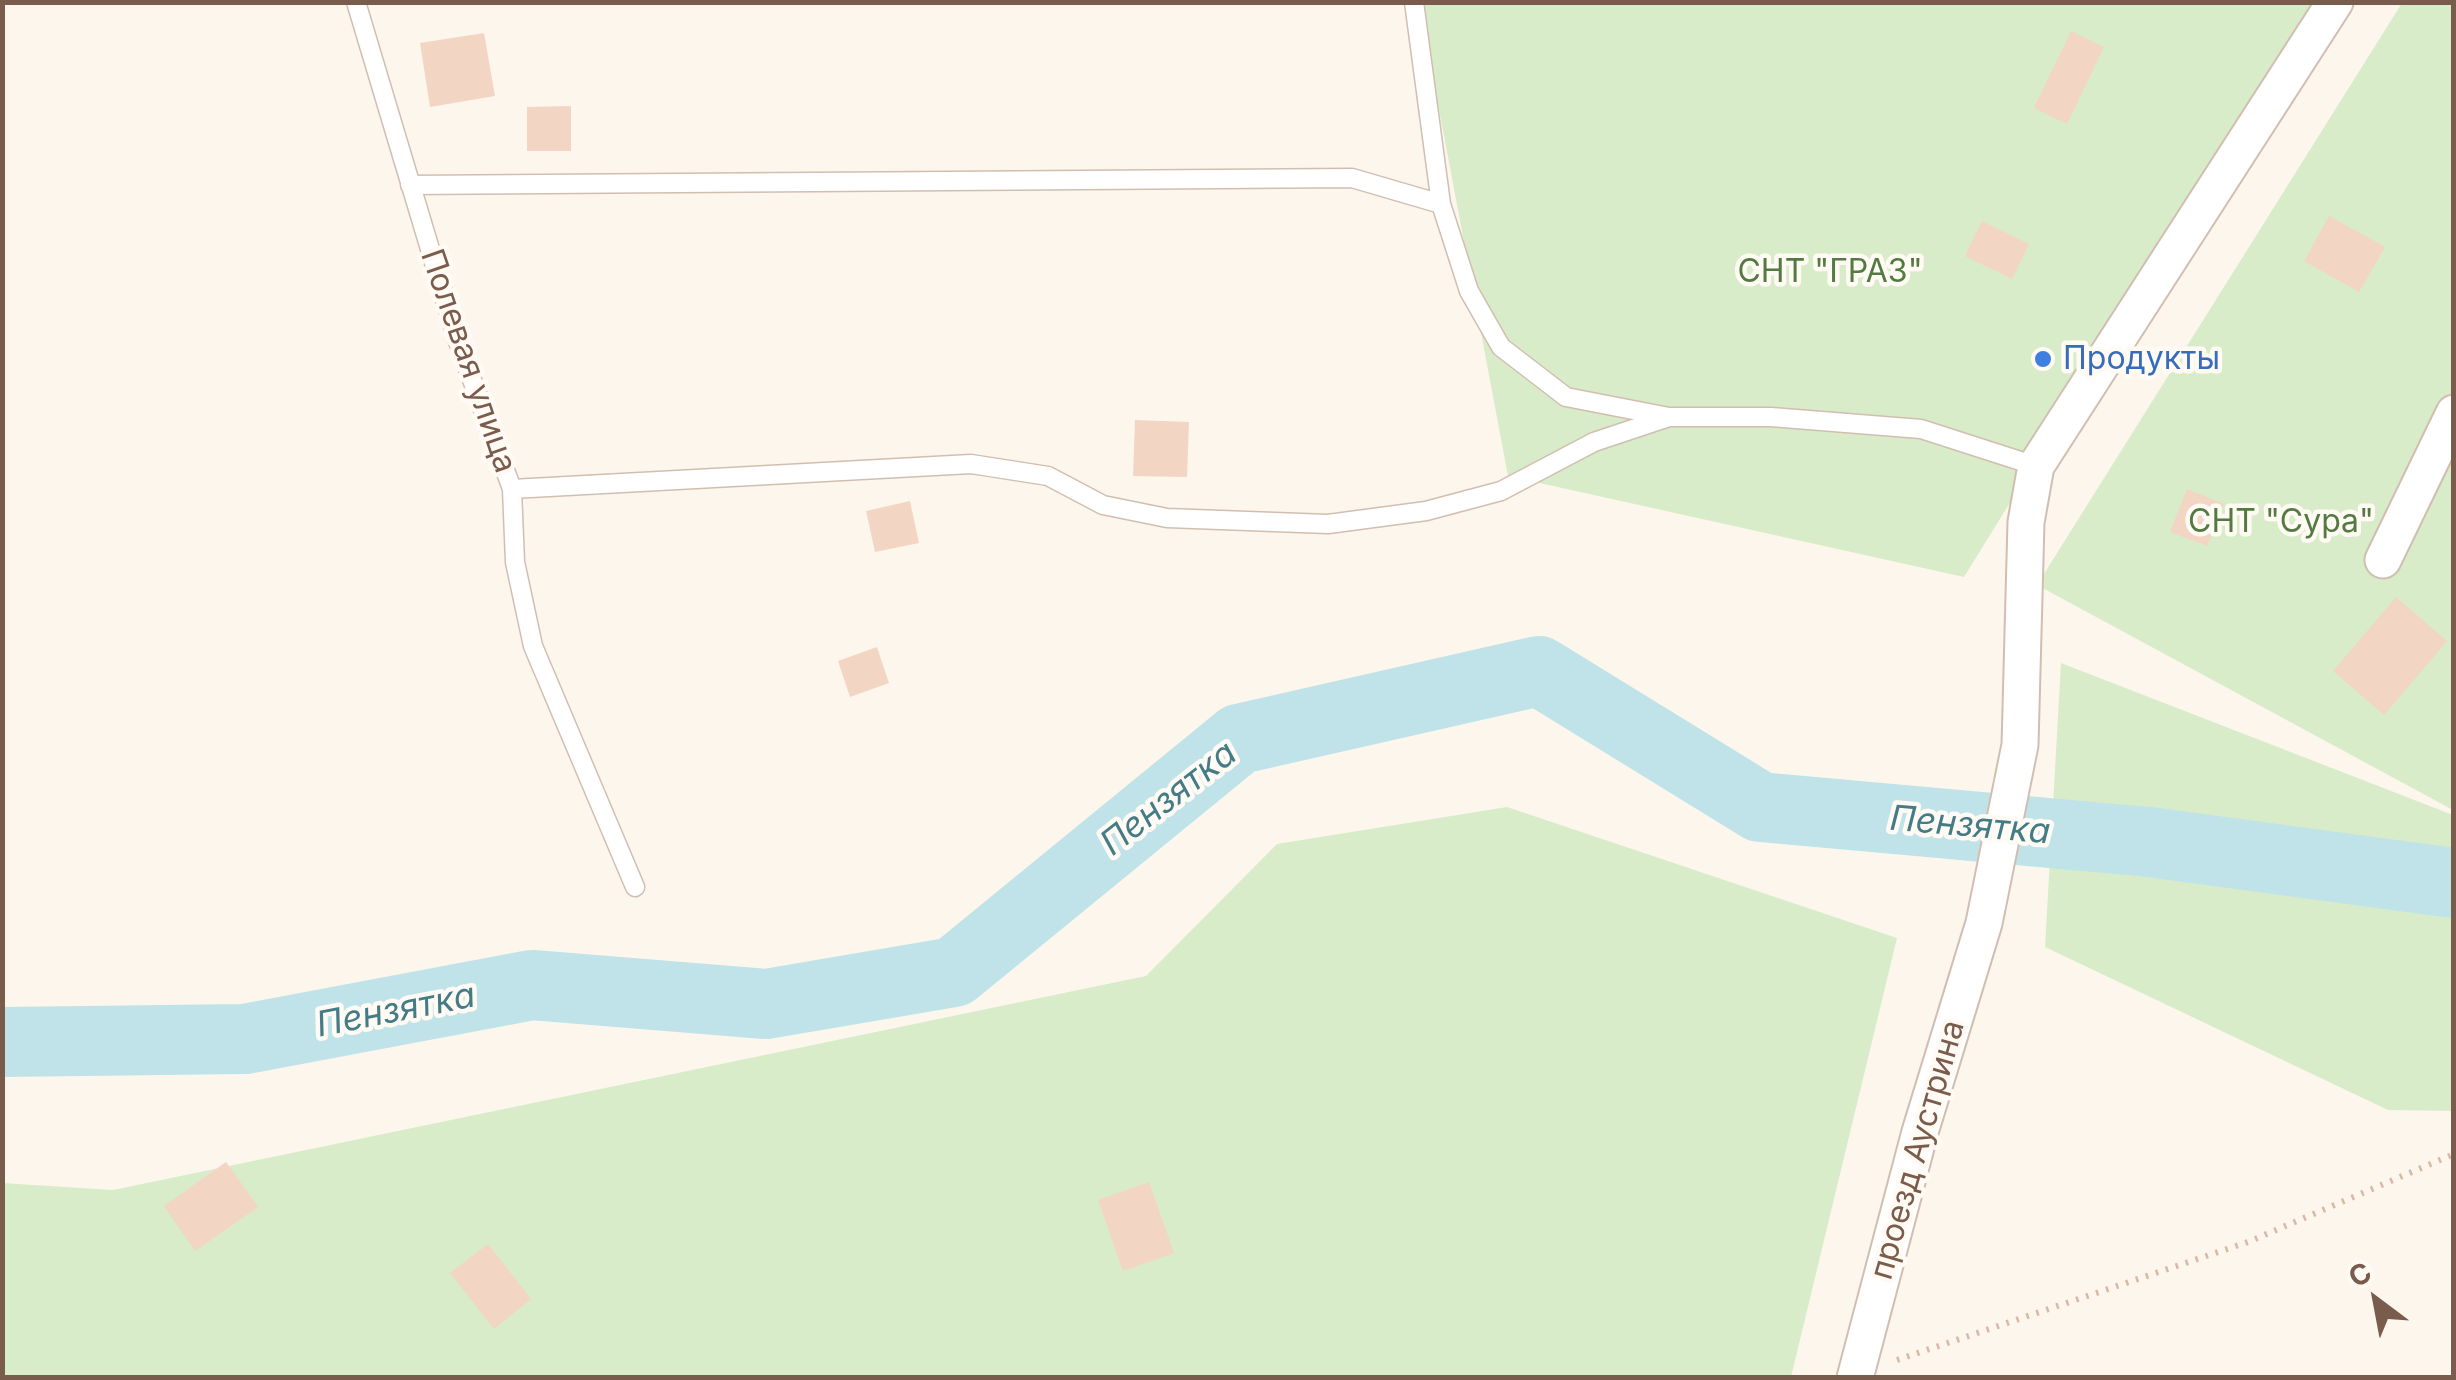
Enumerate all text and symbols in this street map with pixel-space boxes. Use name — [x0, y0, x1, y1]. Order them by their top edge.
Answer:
street label: Полевая улица — [412, 244, 524, 478]
park label: СНТ "ГРАЗ" — [1737, 253, 1923, 291]
place label: Продукты — [2063, 340, 2220, 378]
marker: Продукты — [2032, 348, 2054, 370]
park label: СНТ "Сура" — [2188, 503, 2374, 541]
water label: Пензятка — [1093, 733, 1245, 865]
water label: Пензятка — [1888, 798, 2052, 854]
water label: Пензятка — [313, 975, 479, 1047]
street label: проезд Аустрина — [1863, 1016, 1973, 1284]
north arrow — [2326, 1250, 2426, 1350]
text: С — [2342, 1255, 2378, 1294]

